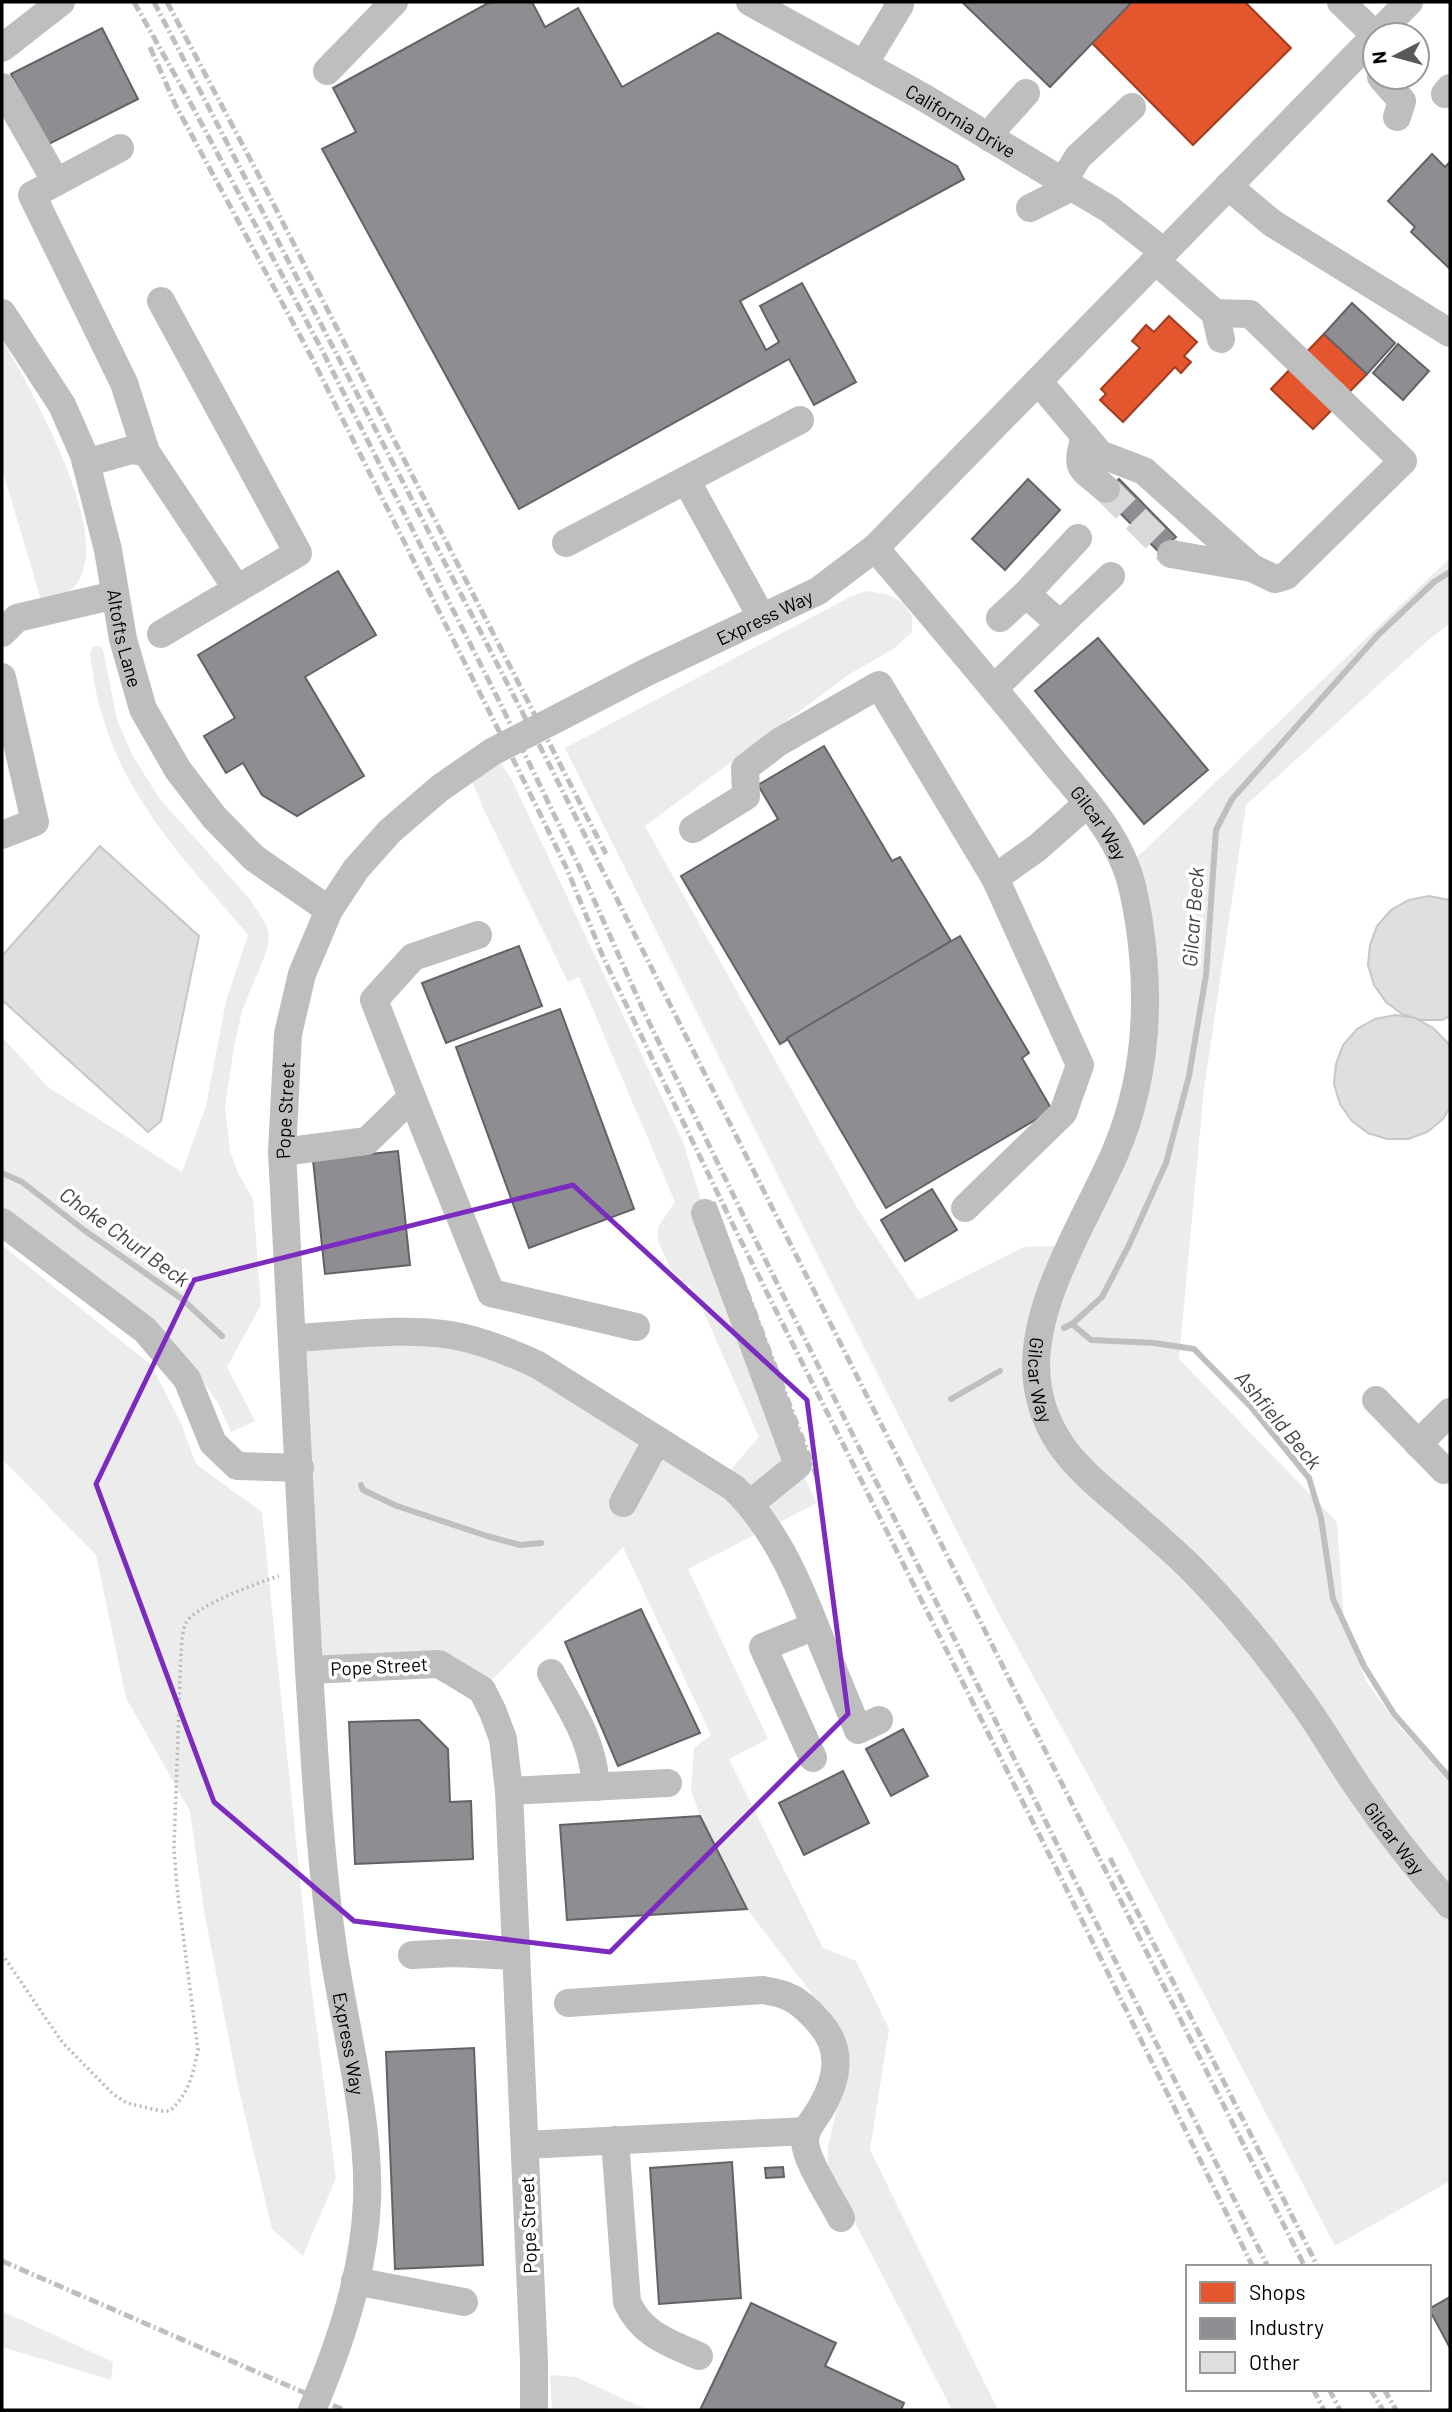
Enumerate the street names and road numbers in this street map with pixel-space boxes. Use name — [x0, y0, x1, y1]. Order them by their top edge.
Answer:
street label: California Drive — [902, 78, 1020, 162]
street label: Express Way — [712, 584, 816, 649]
street label: Altofts Lane — [103, 587, 148, 690]
street label: Gilcar Way — [1066, 780, 1133, 864]
street label: Pope Street — [270, 1061, 298, 1160]
street label: Gilcar Way — [1025, 1336, 1058, 1426]
street label: Pope Street — [330, 1652, 428, 1680]
street label: Gilcar Way — [1360, 1797, 1430, 1879]
street label: Express Way — [329, 1990, 370, 2097]
street label: Pope Street — [515, 2176, 541, 2274]

